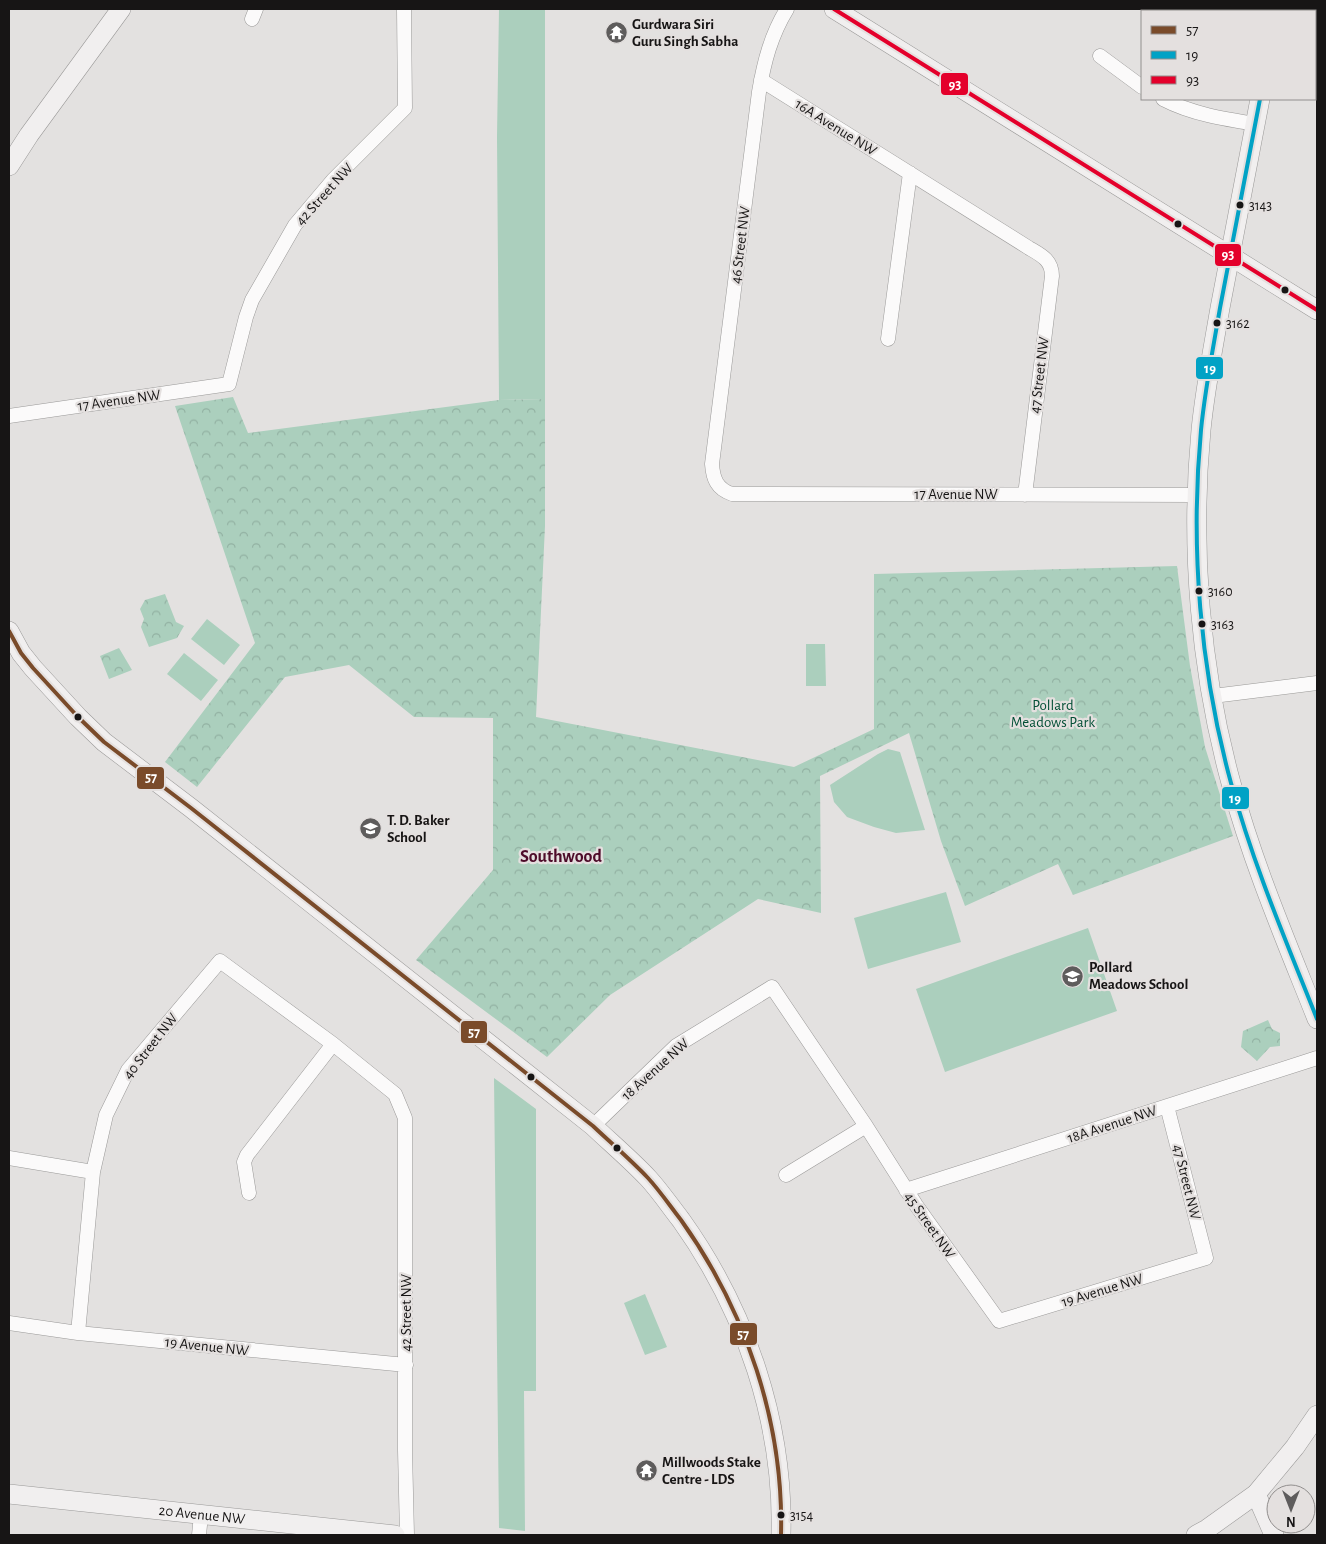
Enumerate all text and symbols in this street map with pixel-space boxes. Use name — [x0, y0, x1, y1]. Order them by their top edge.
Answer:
legend — [1141, 10, 1316, 100]
place label: Gurdwara Siri Guru Singh Sabha — [632, 17, 738, 49]
temple icon: Gurdwara Siri Guru Singh Sabha — [604, 21, 628, 45]
text: 57 — [1186, 23, 1199, 38]
text: 19 — [1186, 48, 1198, 63]
line badge: 93 — [940, 72, 969, 96]
text: 93 — [1186, 73, 1199, 88]
text: 93 — [949, 78, 961, 92]
street label: 16A Avenue NW — [792, 96, 880, 159]
street label: 42 Street NW — [293, 160, 356, 228]
place label: 3143 — [1249, 199, 1272, 213]
marker: 3143 — [1235, 200, 1245, 210]
street label: 46 Street NW — [728, 205, 753, 285]
unlabelled marker — [1173, 219, 1183, 229]
line badge: 93 — [1214, 243, 1242, 267]
text: 93 — [1222, 248, 1234, 262]
unlabelled marker — [1280, 285, 1290, 295]
place label: 3162 — [1226, 317, 1250, 331]
marker: 3162 — [1212, 318, 1222, 328]
street label: 47 Street NW — [1027, 335, 1052, 414]
line badge: 19 — [1195, 356, 1224, 380]
text: 19 — [1204, 362, 1216, 376]
street label: 17 Avenue NW — [77, 387, 162, 414]
street label: 17 Avenue NW — [914, 487, 998, 502]
place label: 3160 — [1208, 585, 1233, 599]
marker: 3160 — [1194, 586, 1204, 596]
place label: 3163 — [1211, 618, 1234, 632]
marker: 3163 — [1197, 619, 1207, 629]
park label: Pollard Meadows Park — [1011, 698, 1095, 730]
unlabelled marker — [73, 712, 83, 722]
line badge: 57 — [136, 766, 165, 790]
text: 57 — [145, 771, 157, 785]
line badge: 19 — [1221, 786, 1250, 810]
text: 19 — [1229, 792, 1241, 806]
place label: T. D. Baker School — [387, 813, 450, 845]
school or university icon: T. D. Baker School — [359, 817, 383, 841]
district label: Southwood — [520, 848, 603, 866]
place label: Pollard Meadows School — [1089, 960, 1188, 992]
school or university icon: Pollard Meadows School — [1061, 964, 1085, 988]
street label: 40 Street NW — [120, 1010, 181, 1082]
line badge: 57 — [460, 1020, 488, 1044]
text: 57 — [468, 1026, 480, 1040]
street label: 18 Avenue NW — [619, 1035, 692, 1103]
unlabelled marker — [526, 1072, 536, 1082]
street label: 18A Avenue NW — [1066, 1103, 1159, 1146]
unlabelled marker — [612, 1143, 622, 1153]
street label: 47 Street NW — [1170, 1143, 1203, 1222]
street label: 45 Street NW — [901, 1189, 958, 1262]
street label: 19 Avenue NW — [1060, 1271, 1145, 1310]
street label: 42 Street NW — [399, 1274, 414, 1352]
line badge: 57 — [729, 1322, 758, 1346]
text: 57 — [737, 1328, 749, 1342]
street label: 19 Avenue NW — [164, 1335, 250, 1358]
place label: Millwoods Stake Centre - LDS — [662, 1455, 761, 1487]
temple icon: Millwoods Stake Centre - LDS — [634, 1459, 658, 1483]
north arrow — [1266, 1484, 1316, 1534]
street label: 20 Avenue NW — [158, 1503, 246, 1527]
place label: 3154 — [790, 1509, 813, 1523]
marker: 3154 — [776, 1510, 786, 1520]
text: N — [1286, 1514, 1296, 1528]

